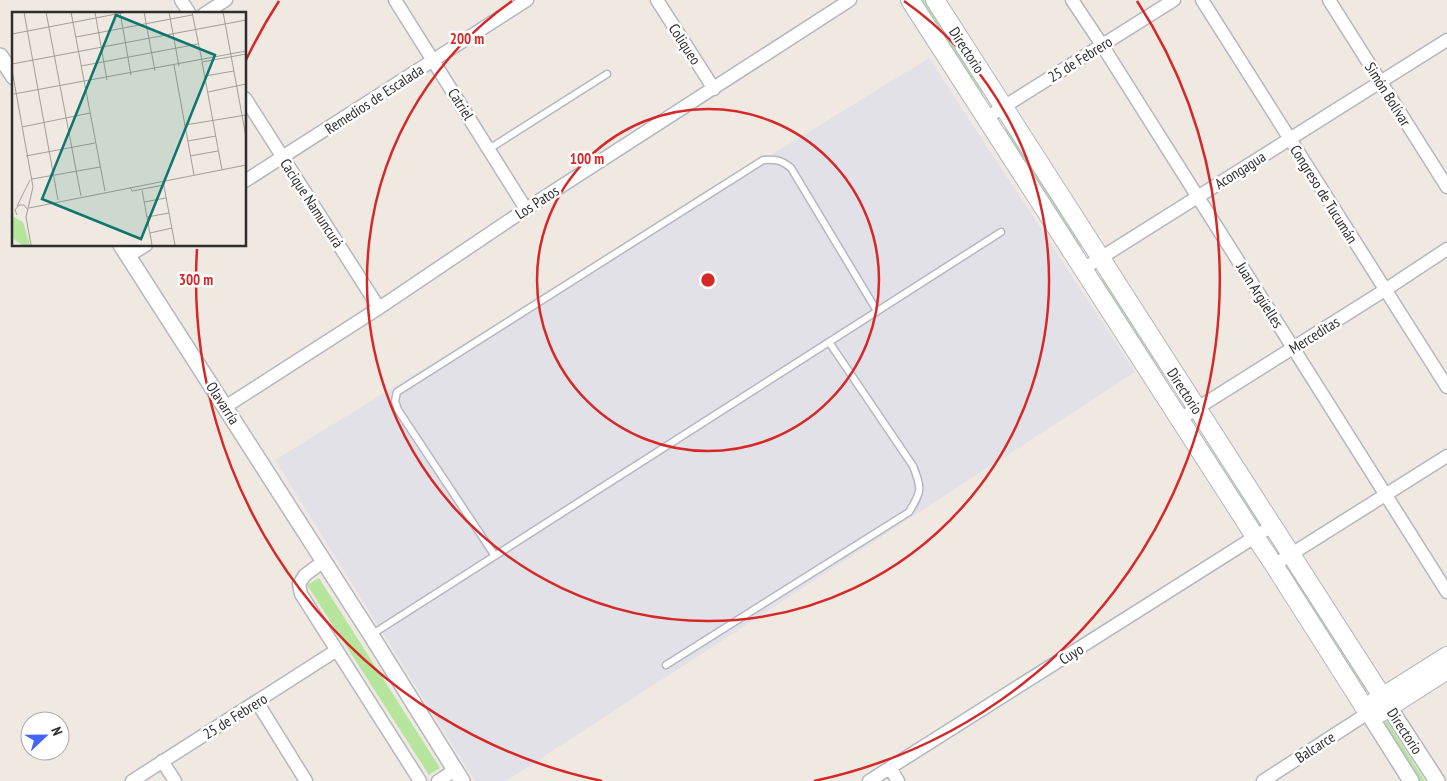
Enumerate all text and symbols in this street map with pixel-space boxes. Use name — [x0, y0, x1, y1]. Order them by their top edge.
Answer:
inset map — [12, 12, 246, 246]
street label: Coliqueo — [665, 20, 705, 68]
street label: Directorio — [945, 23, 989, 77]
text: 200 m — [450, 29, 484, 48]
street label: 25 de Febrero — [1044, 32, 1116, 86]
street label: Simón Bolívar — [1361, 58, 1416, 130]
street label: Remedios de Escalada — [321, 60, 427, 138]
street label: Catriel — [444, 85, 478, 124]
street label: Congreso de Tucumán — [1286, 141, 1362, 247]
street label: Acongagua — [1211, 147, 1269, 193]
text: 100 m — [570, 149, 604, 168]
street label: Cacique Namuncurá — [276, 155, 348, 251]
street label: Los Patos — [512, 181, 562, 223]
street label: Juan Argüelles — [1232, 258, 1288, 331]
text: 300 m — [179, 270, 213, 289]
centre of rings — [699, 271, 717, 289]
street label: Merceditas — [1285, 312, 1343, 358]
street label: Directorio — [1163, 364, 1207, 418]
street label: Olavarría — [202, 378, 244, 428]
street label: Cuyo — [1055, 639, 1087, 669]
street label: 25 de Febrero — [199, 689, 271, 743]
street label: Directorio — [1383, 704, 1427, 758]
north arrow — [20, 711, 70, 761]
text: N — [47, 724, 67, 738]
street label: Balcarce — [1292, 727, 1338, 767]

